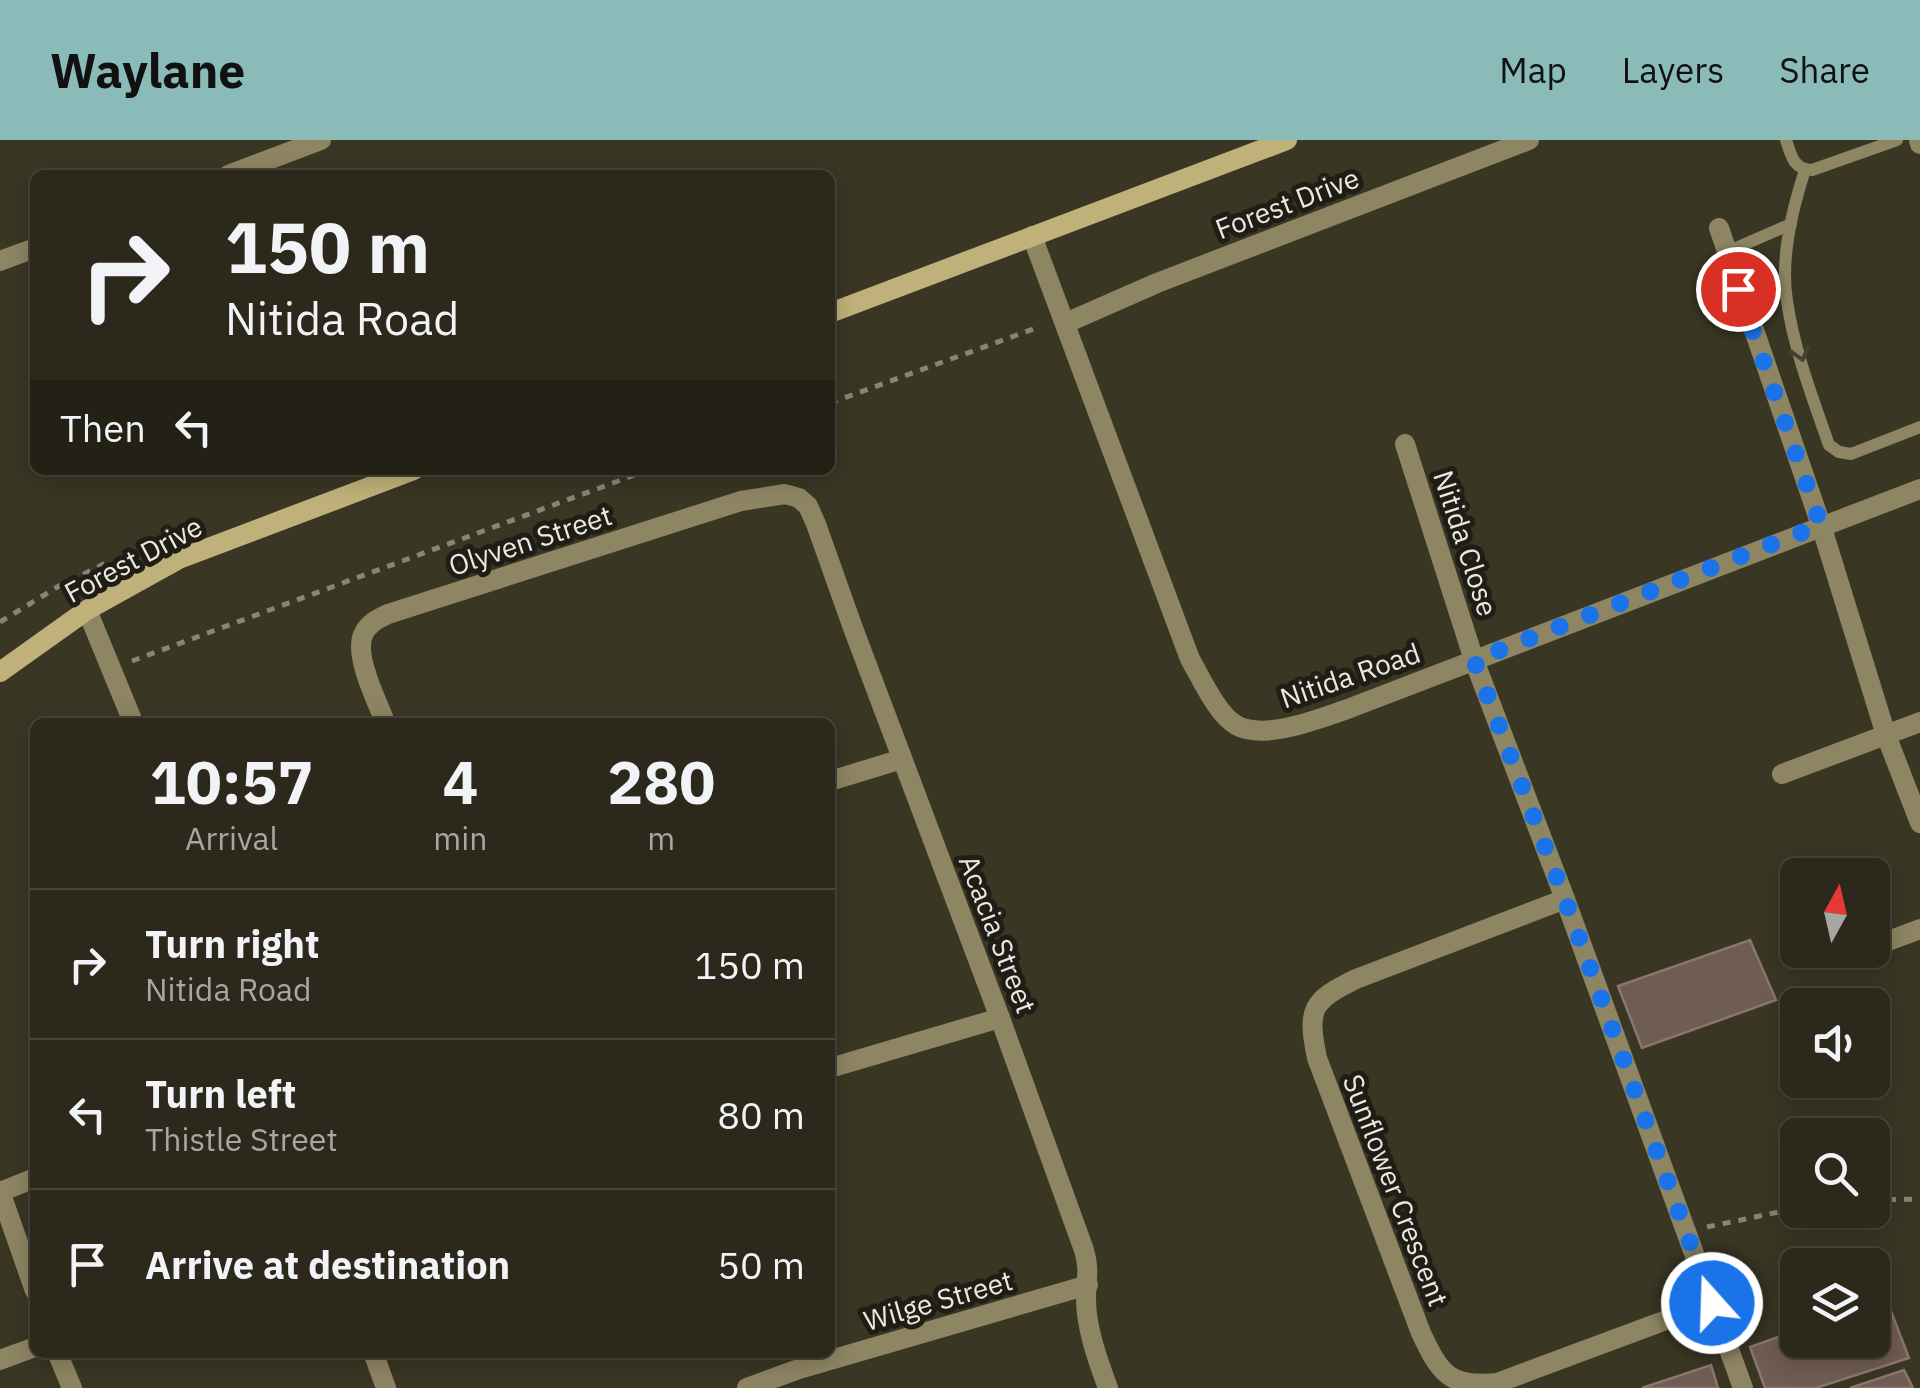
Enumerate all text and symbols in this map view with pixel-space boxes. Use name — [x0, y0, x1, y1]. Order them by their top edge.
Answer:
text: Waylane — [50, 39, 245, 101]
text: Map — [1499, 47, 1567, 93]
text: Layers — [1622, 47, 1724, 93]
text: Share — [1779, 47, 1870, 93]
street label: Forest Drive — [1210, 159, 1364, 247]
text: 150 m — [225, 201, 430, 292]
icon: right — [60, 210, 190, 340]
pin — [1696, 247, 1781, 332]
icon: arrive — [1711, 262, 1766, 317]
text: Nitida Road — [225, 289, 459, 347]
one-way arrow — [1789, 345, 1810, 362]
icon: left — [166, 400, 221, 455]
text: Then — [60, 403, 146, 452]
street label: Nitida Close — [1425, 465, 1507, 621]
street label: Olyven Street — [444, 496, 616, 584]
street label: Forest Drive — [58, 507, 208, 611]
street label: Nitida Road — [1275, 634, 1425, 716]
text: 10:57 — [150, 742, 314, 821]
text: 4 — [442, 742, 478, 821]
text: 280 — [607, 742, 715, 821]
text: Arrival — [185, 817, 278, 859]
text: min — [433, 817, 487, 859]
text: m — [647, 817, 675, 859]
street label: Acacia Street — [951, 850, 1045, 1018]
north arrow — [1780, 858, 1890, 968]
map controls — [1780, 858, 1890, 1358]
text: Turn right — [145, 919, 320, 968]
icon: right — [60, 937, 115, 992]
text: 150 m — [694, 940, 805, 989]
text: Nitida Road — [145, 968, 312, 1010]
button: sound — [1780, 988, 1890, 1098]
text: Turn left — [145, 1069, 296, 1118]
street label: Sunflower Crescent — [1335, 1069, 1457, 1311]
icon: left — [60, 1087, 115, 1142]
text: 80 m — [717, 1090, 805, 1139]
text: Thistle Street — [145, 1118, 338, 1160]
button: search — [1780, 1118, 1890, 1228]
icon: arrive — [60, 1237, 115, 1292]
text: Arrive at destination — [145, 1240, 510, 1289]
text: 50 m — [717, 1240, 805, 1289]
button: layers — [1780, 1248, 1890, 1358]
position arrow — [1660, 1251, 1764, 1355]
street label: Wilge Street — [859, 1261, 1017, 1339]

